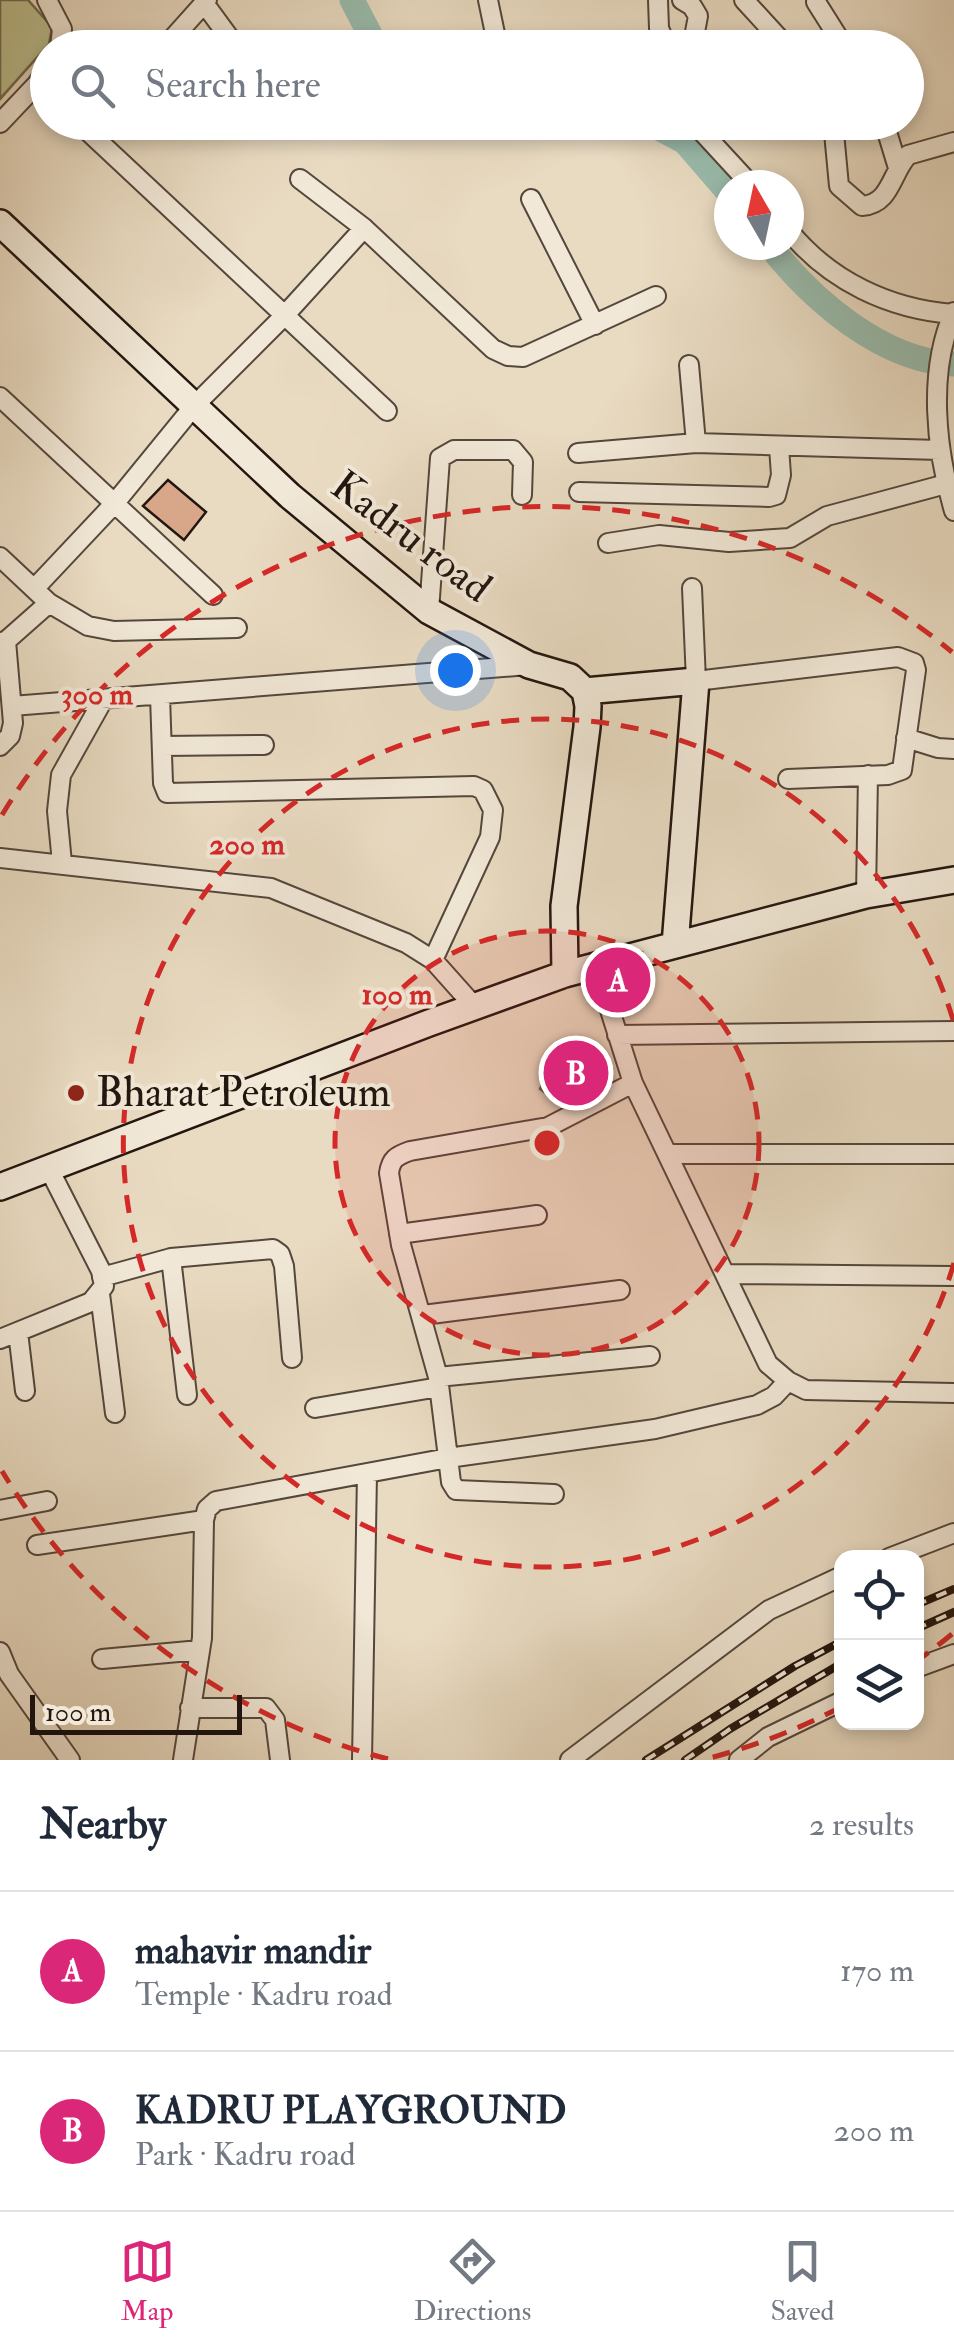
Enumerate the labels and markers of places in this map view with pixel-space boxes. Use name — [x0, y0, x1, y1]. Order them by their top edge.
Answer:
pin: A — [586, 942, 650, 1018]
pin: B — [544, 1036, 608, 1110]
place label: Bharat Petroleum — [96, 1067, 391, 1119]
marker: Bharat Petroleum — [65, 1082, 87, 1104]
centre of rings — [529, 1125, 565, 1161]

